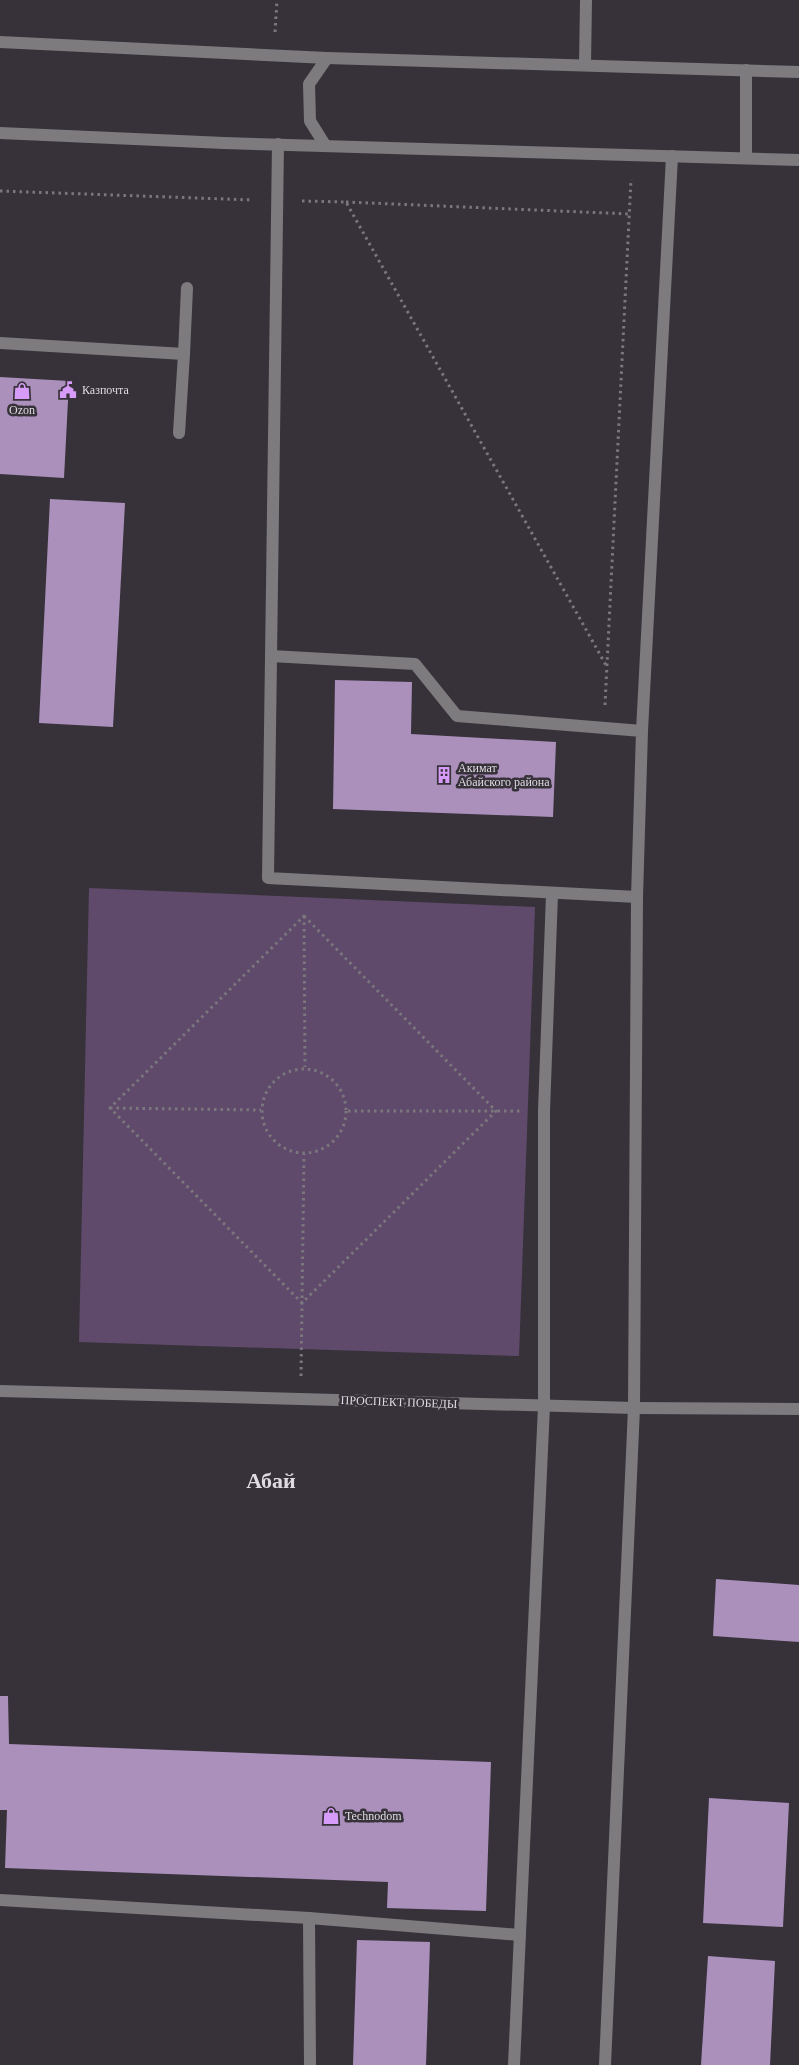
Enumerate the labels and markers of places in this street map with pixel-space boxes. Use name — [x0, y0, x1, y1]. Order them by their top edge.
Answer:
public building icon: Казпочта — [58, 380, 78, 400]
shop icon: Ozon — [12, 381, 32, 401]
place label: Казпочта — [82, 383, 129, 397]
place label: Ozon — [9, 403, 35, 417]
place label: Акимат Абайского района — [458, 761, 550, 789]
building icon: Акимат Абайского района — [434, 765, 454, 785]
shop icon: Technodom — [321, 1806, 341, 1826]
place label: Technodom — [345, 1809, 402, 1823]

